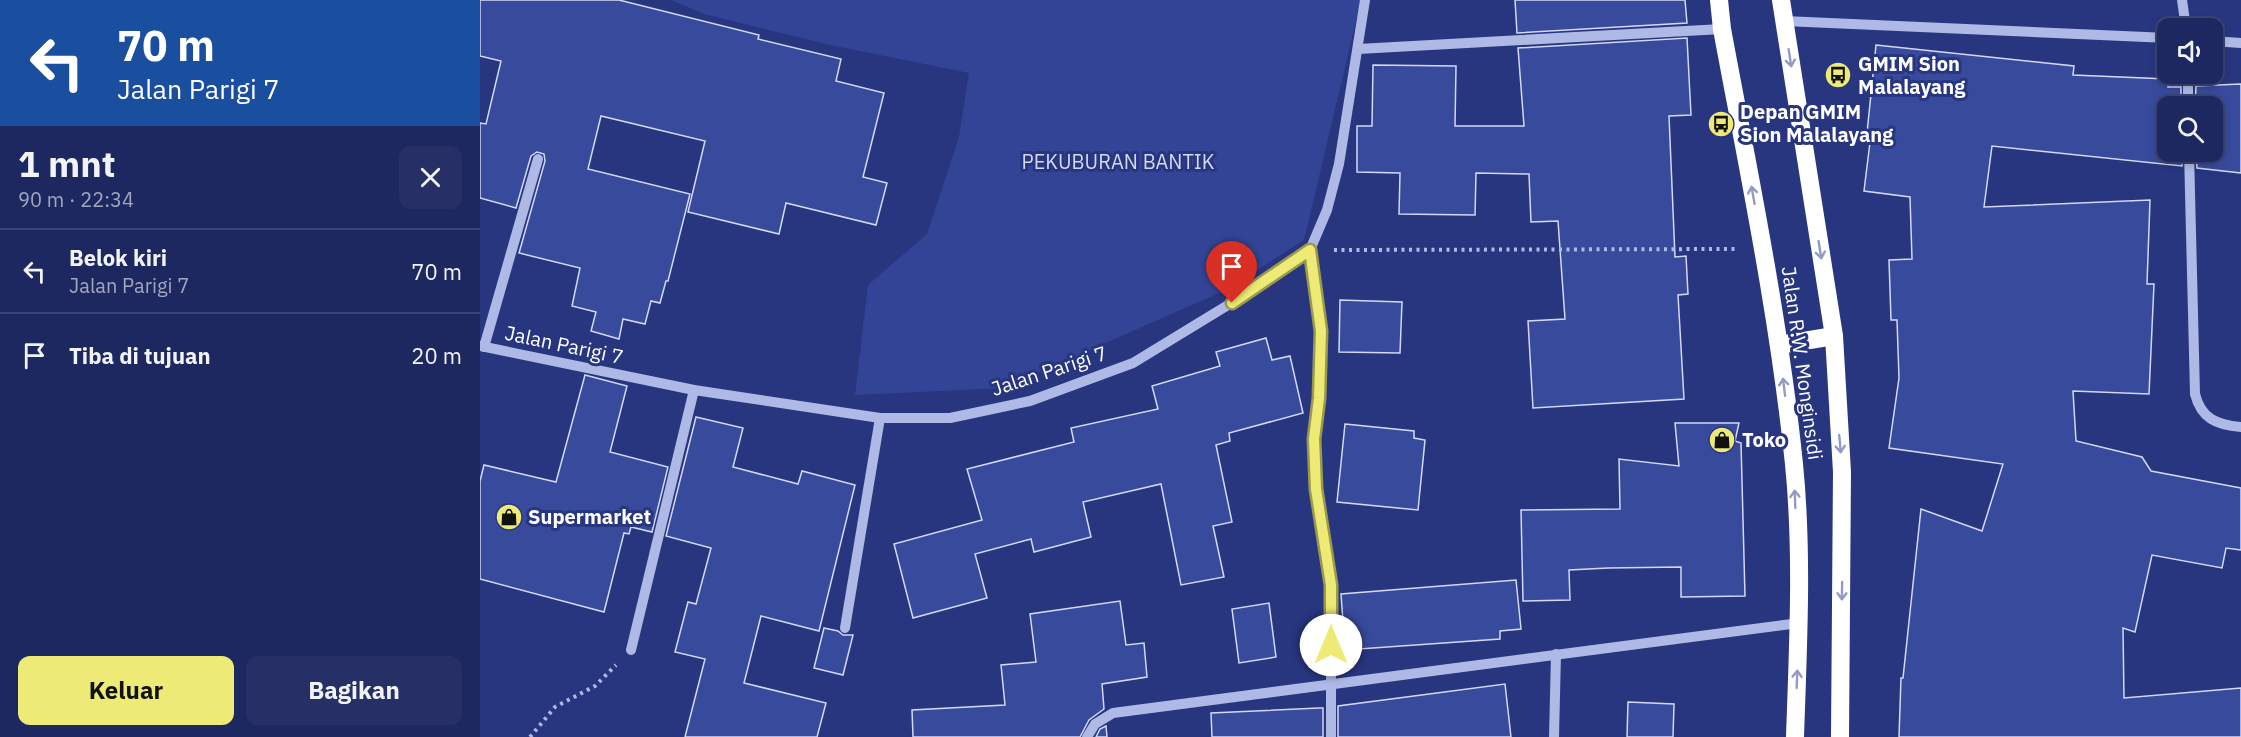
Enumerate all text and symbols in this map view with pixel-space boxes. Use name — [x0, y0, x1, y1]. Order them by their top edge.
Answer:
text: 70 m — [117, 18, 215, 73]
map controls — [2157, 18, 2223, 162]
button: sound — [2157, 18, 2223, 84]
icon: left — [18, 24, 96, 102]
one-way arrow — [1784, 47, 1795, 67]
place label: GMIM Sion Malalayang — [1858, 50, 1966, 100]
bus stop icon: GMIM Sion Malalayang — [1823, 60, 1853, 90]
text: Jalan Parigi 7 — [117, 71, 279, 106]
button: search — [2157, 96, 2223, 162]
place label: Depan GMIM Sion Malalayang — [1740, 98, 1894, 148]
bus stop icon: Depan GMIM Sion Malalayang — [1706, 109, 1736, 139]
text: 1 mnt — [18, 140, 116, 187]
button: close — [399, 146, 462, 209]
park label: PEKUBURAN BANTIK — [1022, 148, 1215, 175]
one-way arrow — [1747, 185, 1758, 205]
text: 90 m · 22:34 — [18, 186, 134, 213]
one-way arrow — [1815, 240, 1826, 260]
pin — [1206, 241, 1257, 303]
text: Belok kiri — [69, 243, 167, 272]
icon: arrive — [1215, 250, 1248, 283]
icon: left — [18, 255, 51, 288]
text: 70 m — [411, 257, 462, 286]
street label: Jalan R.W. Monginsidi — [1776, 264, 1829, 461]
text: Jalan Parigi 7 — [69, 272, 189, 299]
street label: Jalan Parigi 7 — [502, 319, 626, 370]
icon: arrive — [18, 339, 51, 372]
street label: Jalan Parigi 7 — [987, 339, 1110, 402]
text: Tiba di tujuan — [69, 341, 211, 370]
text: 20 m — [411, 341, 462, 370]
one-way arrow — [1779, 378, 1790, 397]
shop icon: Toko — [1707, 425, 1737, 455]
place label: Toko — [1742, 426, 1786, 453]
one-way arrow — [1835, 434, 1846, 454]
one-way arrow — [1790, 489, 1801, 509]
shop icon: Supermarket — [494, 502, 524, 532]
place label: Supermarket — [528, 503, 651, 530]
one-way arrow — [1837, 581, 1848, 601]
position arrow — [1299, 613, 1363, 677]
button: Keluar — [18, 656, 234, 725]
button: Bagikan — [246, 656, 462, 725]
one-way arrow — [1791, 669, 1803, 689]

